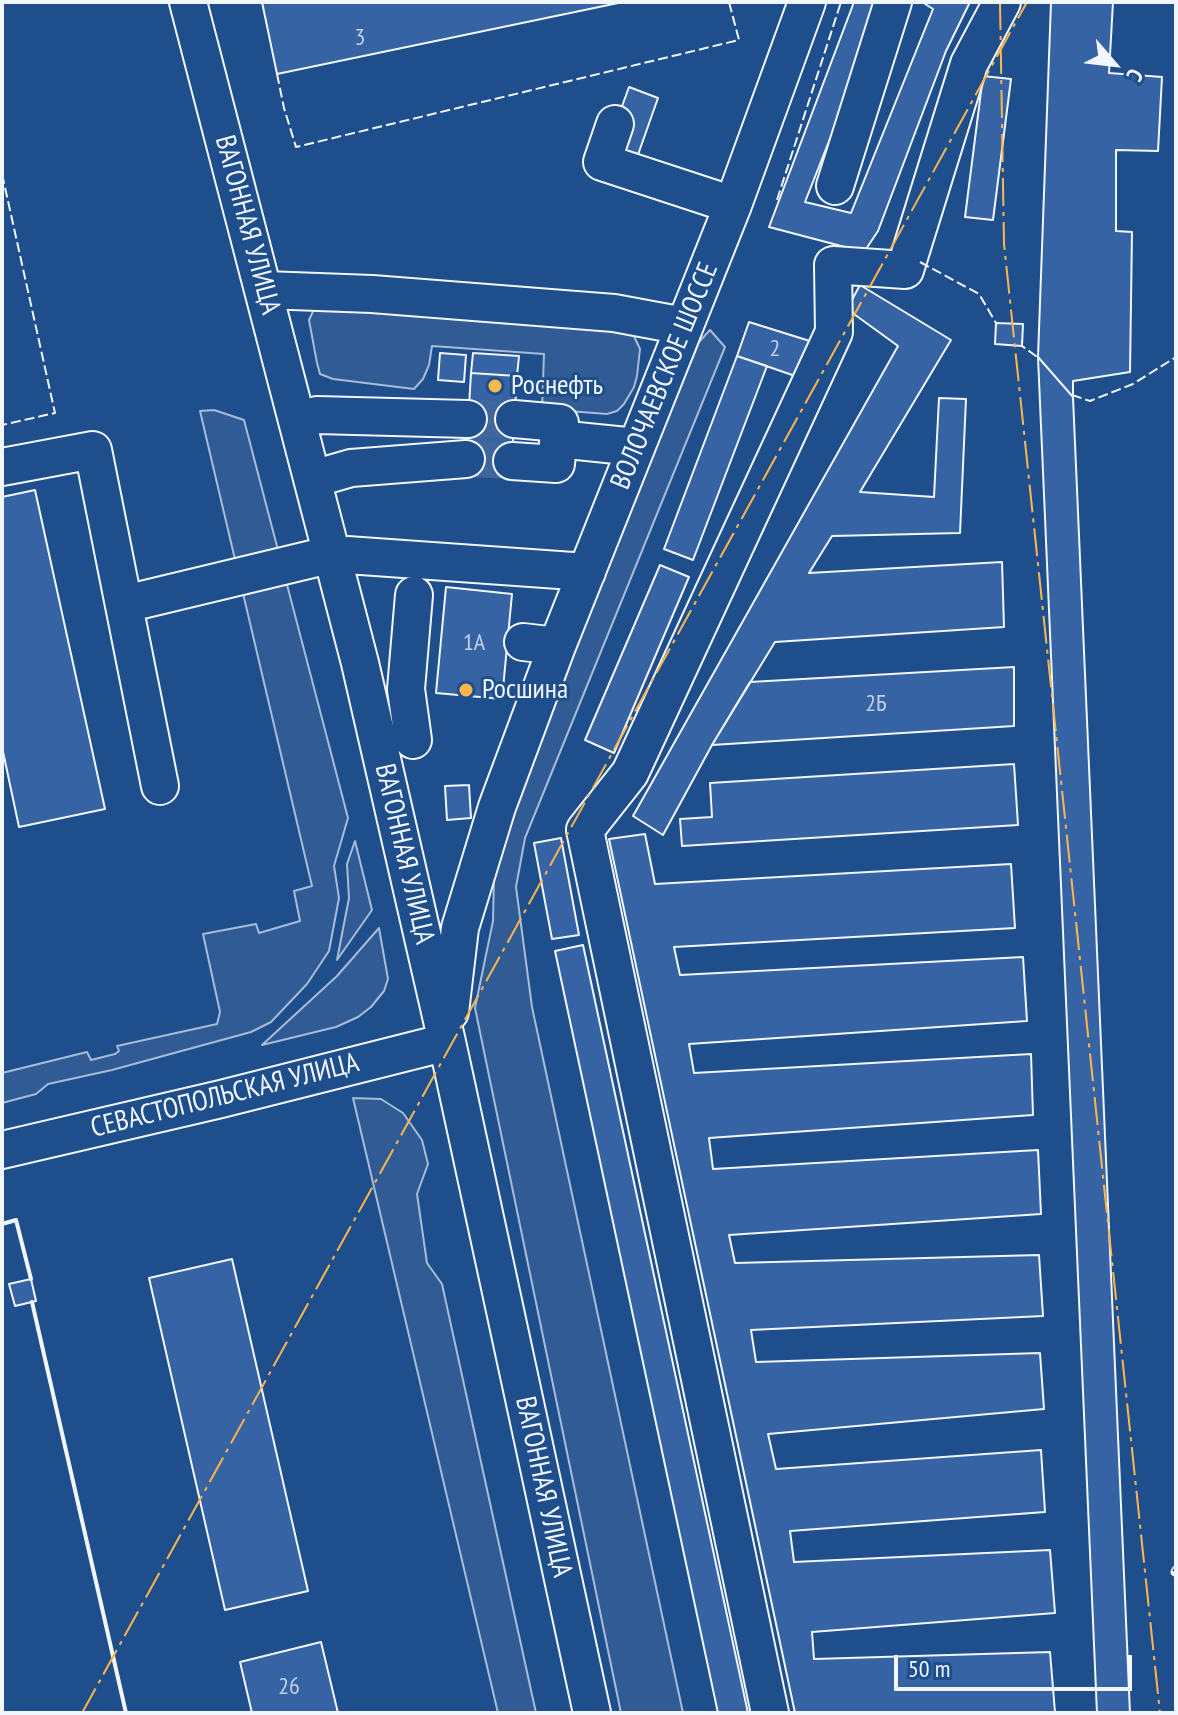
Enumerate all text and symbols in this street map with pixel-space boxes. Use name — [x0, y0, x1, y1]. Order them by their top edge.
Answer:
house number: 3 — [355, 24, 365, 52]
north arrow — [1074, 24, 1154, 104]
text: С — [1120, 64, 1150, 86]
street label: ВАГОННАЯ УЛИЦА — [207, 132, 287, 318]
street label: ВОЛОЧАЕВСКОЕ ШОССЕ — [604, 258, 726, 494]
house number: 2 — [770, 335, 780, 363]
place label: Роснефть — [511, 369, 603, 403]
marker: Роснефть — [486, 377, 504, 395]
house number: 1А — [463, 629, 485, 657]
place label: Росшина — [482, 673, 568, 707]
marker: Росшина — [457, 681, 475, 699]
house number: 2Б — [865, 690, 887, 718]
street label: ВАГОННАЯ УЛИЦА — [367, 761, 441, 947]
street label: СЕВАСТОПОЛЬСКАЯ УЛИЦА — [87, 1046, 363, 1146]
street label: ВАГОННАЯ УЛИЦА — [507, 1394, 579, 1580]
scale bar — [898, 1639, 1136, 1689]
text: 50 m — [908, 1653, 950, 1684]
house number: 26 — [278, 1673, 300, 1701]

